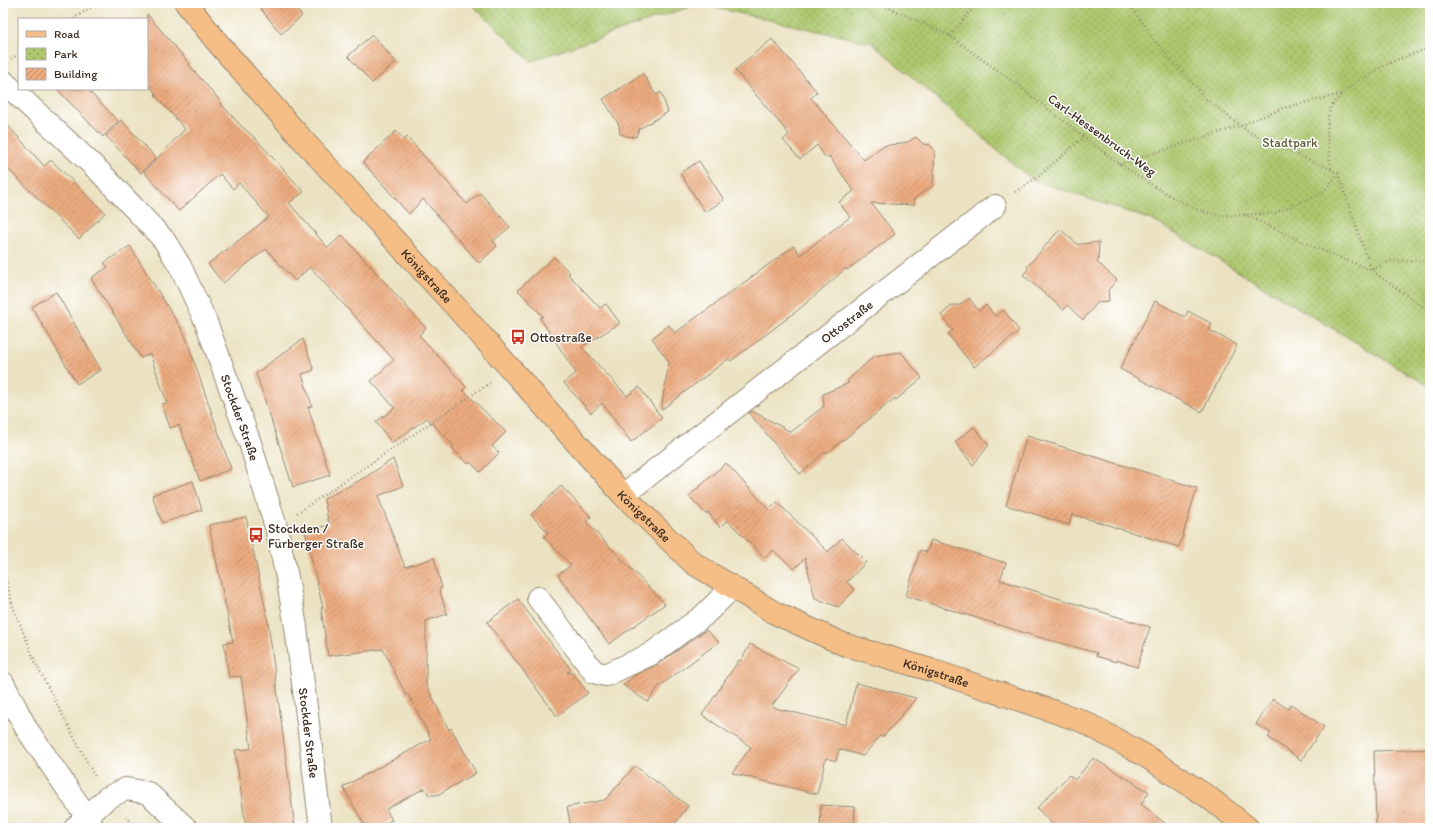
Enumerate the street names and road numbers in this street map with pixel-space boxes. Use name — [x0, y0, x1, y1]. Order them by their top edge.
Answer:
street label: Carl-Hessenbruch-Weg — [1045, 91, 1159, 180]
street label: Königstraße — [398, 245, 456, 306]
street label: Ottostraße — [817, 296, 876, 346]
street label: Stockder Straße — [218, 372, 263, 463]
street label: Königstraße — [614, 487, 674, 545]
street label: Königstraße — [901, 655, 971, 690]
street label: Stockder Straße — [296, 687, 322, 779]

